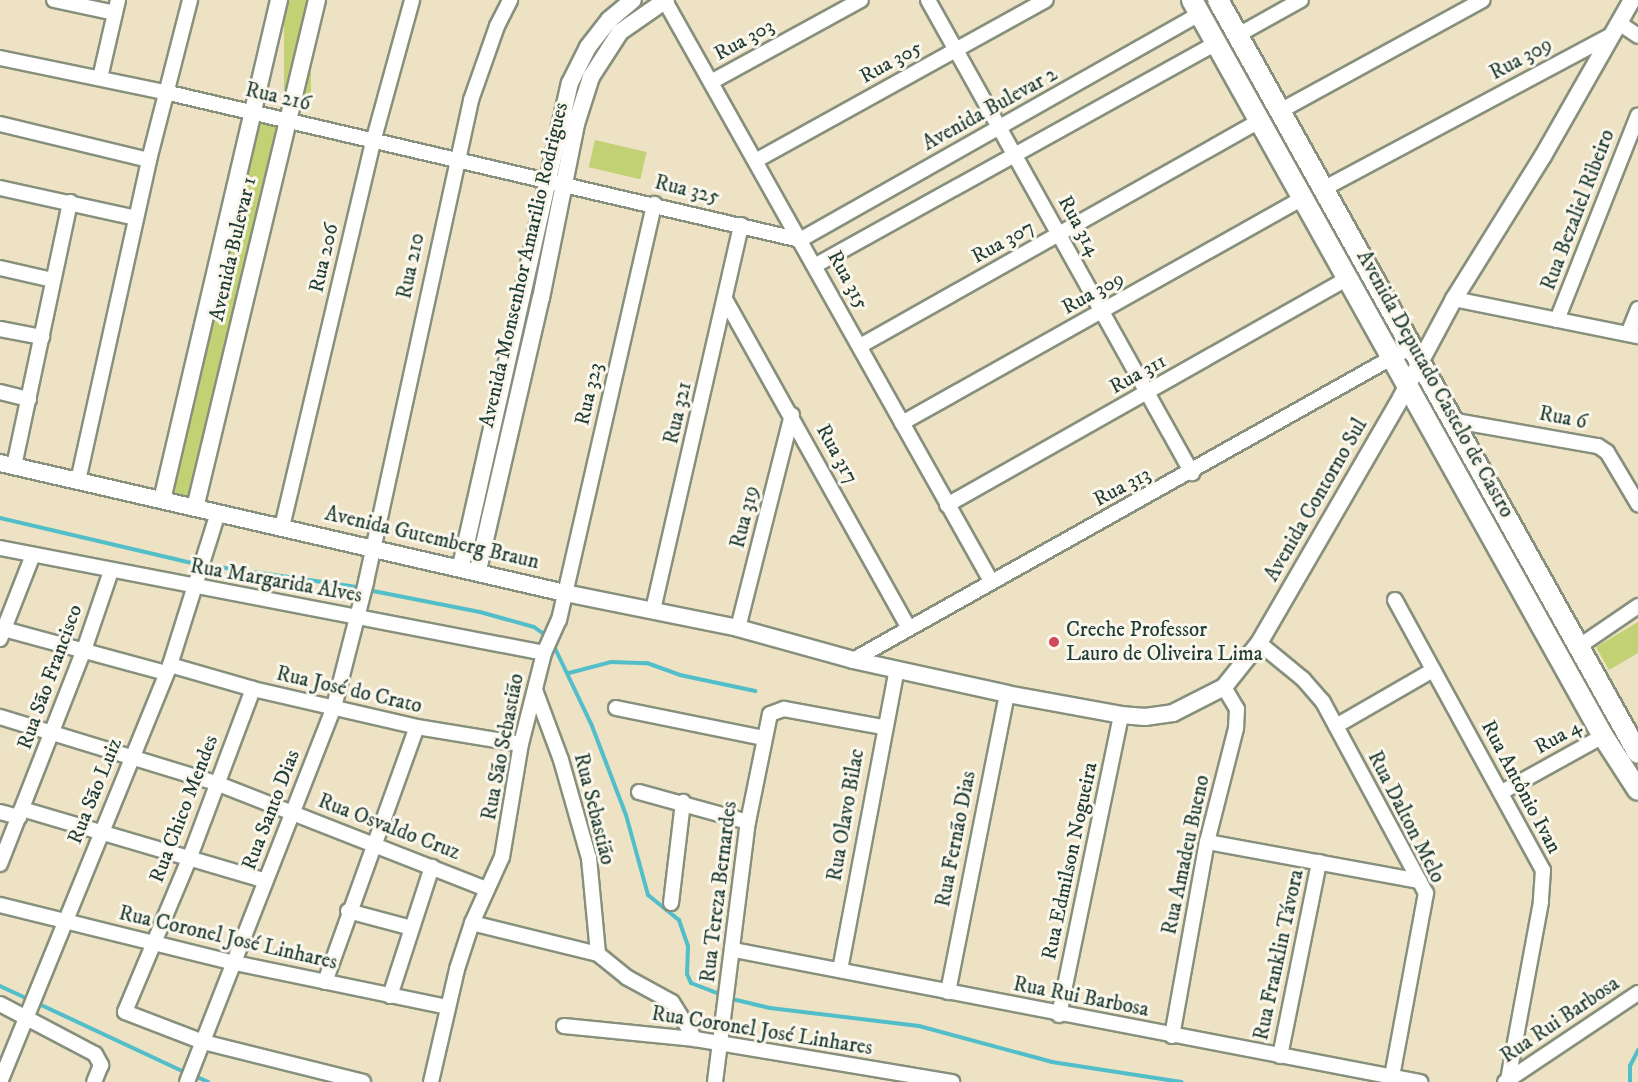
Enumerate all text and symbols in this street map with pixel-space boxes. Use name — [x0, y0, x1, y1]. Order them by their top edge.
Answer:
street label: Rua 303 — [710, 13, 778, 67]
street label: Rua 309 — [1485, 32, 1557, 86]
street label: Rua 305 — [856, 35, 926, 89]
street label: Avenida Bulevar 2 — [918, 62, 1062, 156]
street label: Rua 216 — [243, 77, 313, 117]
street label: Avenida Monsenhor Amarilio Rodrigues — [474, 100, 574, 430]
street label: Rua Bezaliel Ribeiro — [1536, 126, 1620, 294]
street label: Rua 325 — [652, 170, 722, 210]
street label: Avenida Bulevar 1 — [204, 174, 262, 324]
street label: Rua 314 — [1052, 191, 1106, 261]
street label: Rua 307 — [967, 215, 1039, 269]
street label: Rua 206 — [304, 221, 344, 295]
street label: Rua 210 — [392, 231, 430, 301]
street label: Rua 315 — [822, 246, 874, 314]
street label: Avenida Deputado Castelo de Castro — [1351, 246, 1519, 522]
street label: Rua 309 — [1058, 266, 1128, 320]
street label: Rua 311 — [1105, 348, 1171, 400]
street label: Rua 323 — [570, 360, 608, 428]
street label: Rua 321 — [659, 379, 697, 447]
street label: Rua 6 — [1537, 401, 1589, 435]
street label: Avenida Contorno Sul — [1259, 414, 1373, 586]
street label: Rua 317 — [810, 420, 864, 488]
street label: Rua 313 — [1089, 462, 1155, 512]
street label: Rua 319 — [725, 483, 765, 551]
street label: Avenida Gutemberg Braun — [322, 501, 542, 575]
street label: Rua Margarida Alves — [188, 553, 364, 609]
street label: Rua São Francisco — [12, 601, 88, 753]
place label: Creche Professor Lauro de Oliveira Lima — [1066, 617, 1263, 667]
marker: Creche Professor Lauro de Oliveira Lima — [1047, 635, 1061, 649]
street label: Rua José do Crato — [274, 661, 424, 719]
street label: Rua São Sebastião — [476, 672, 530, 822]
street label: Rua 4 — [1530, 714, 1586, 760]
street label: Rua Antônio Ivan — [1475, 716, 1567, 858]
street label: Rua Chico Mendes — [144, 731, 224, 887]
street label: Rua São Luiz — [62, 734, 128, 848]
street label: Rua Santo Dias — [237, 746, 305, 874]
street label: Rua Olavo Bilac — [822, 747, 870, 883]
street label: Rua Dalton Melo — [1362, 747, 1450, 887]
street label: Rua Sebastião — [568, 751, 620, 867]
street label: Rua Edmilson Nogueira — [1037, 760, 1103, 962]
street label: Rua Fernão Dias — [930, 769, 982, 909]
street label: Rua Amadeu Bueno — [1157, 773, 1215, 937]
street label: Rua Osvaldo Cruz — [314, 788, 464, 866]
street label: Rua Tereza Bernardes — [695, 800, 743, 984]
street label: Rua Franklin Távora — [1249, 867, 1309, 1043]
street label: Rua Coronel José Linhares — [116, 901, 340, 975]
street label: Rua Rui Barbosa — [1496, 971, 1624, 1069]
street label: Rua Rui Barbosa — [1011, 972, 1151, 1022]
street label: Rua Coronel José Linhares — [650, 1001, 874, 1061]

